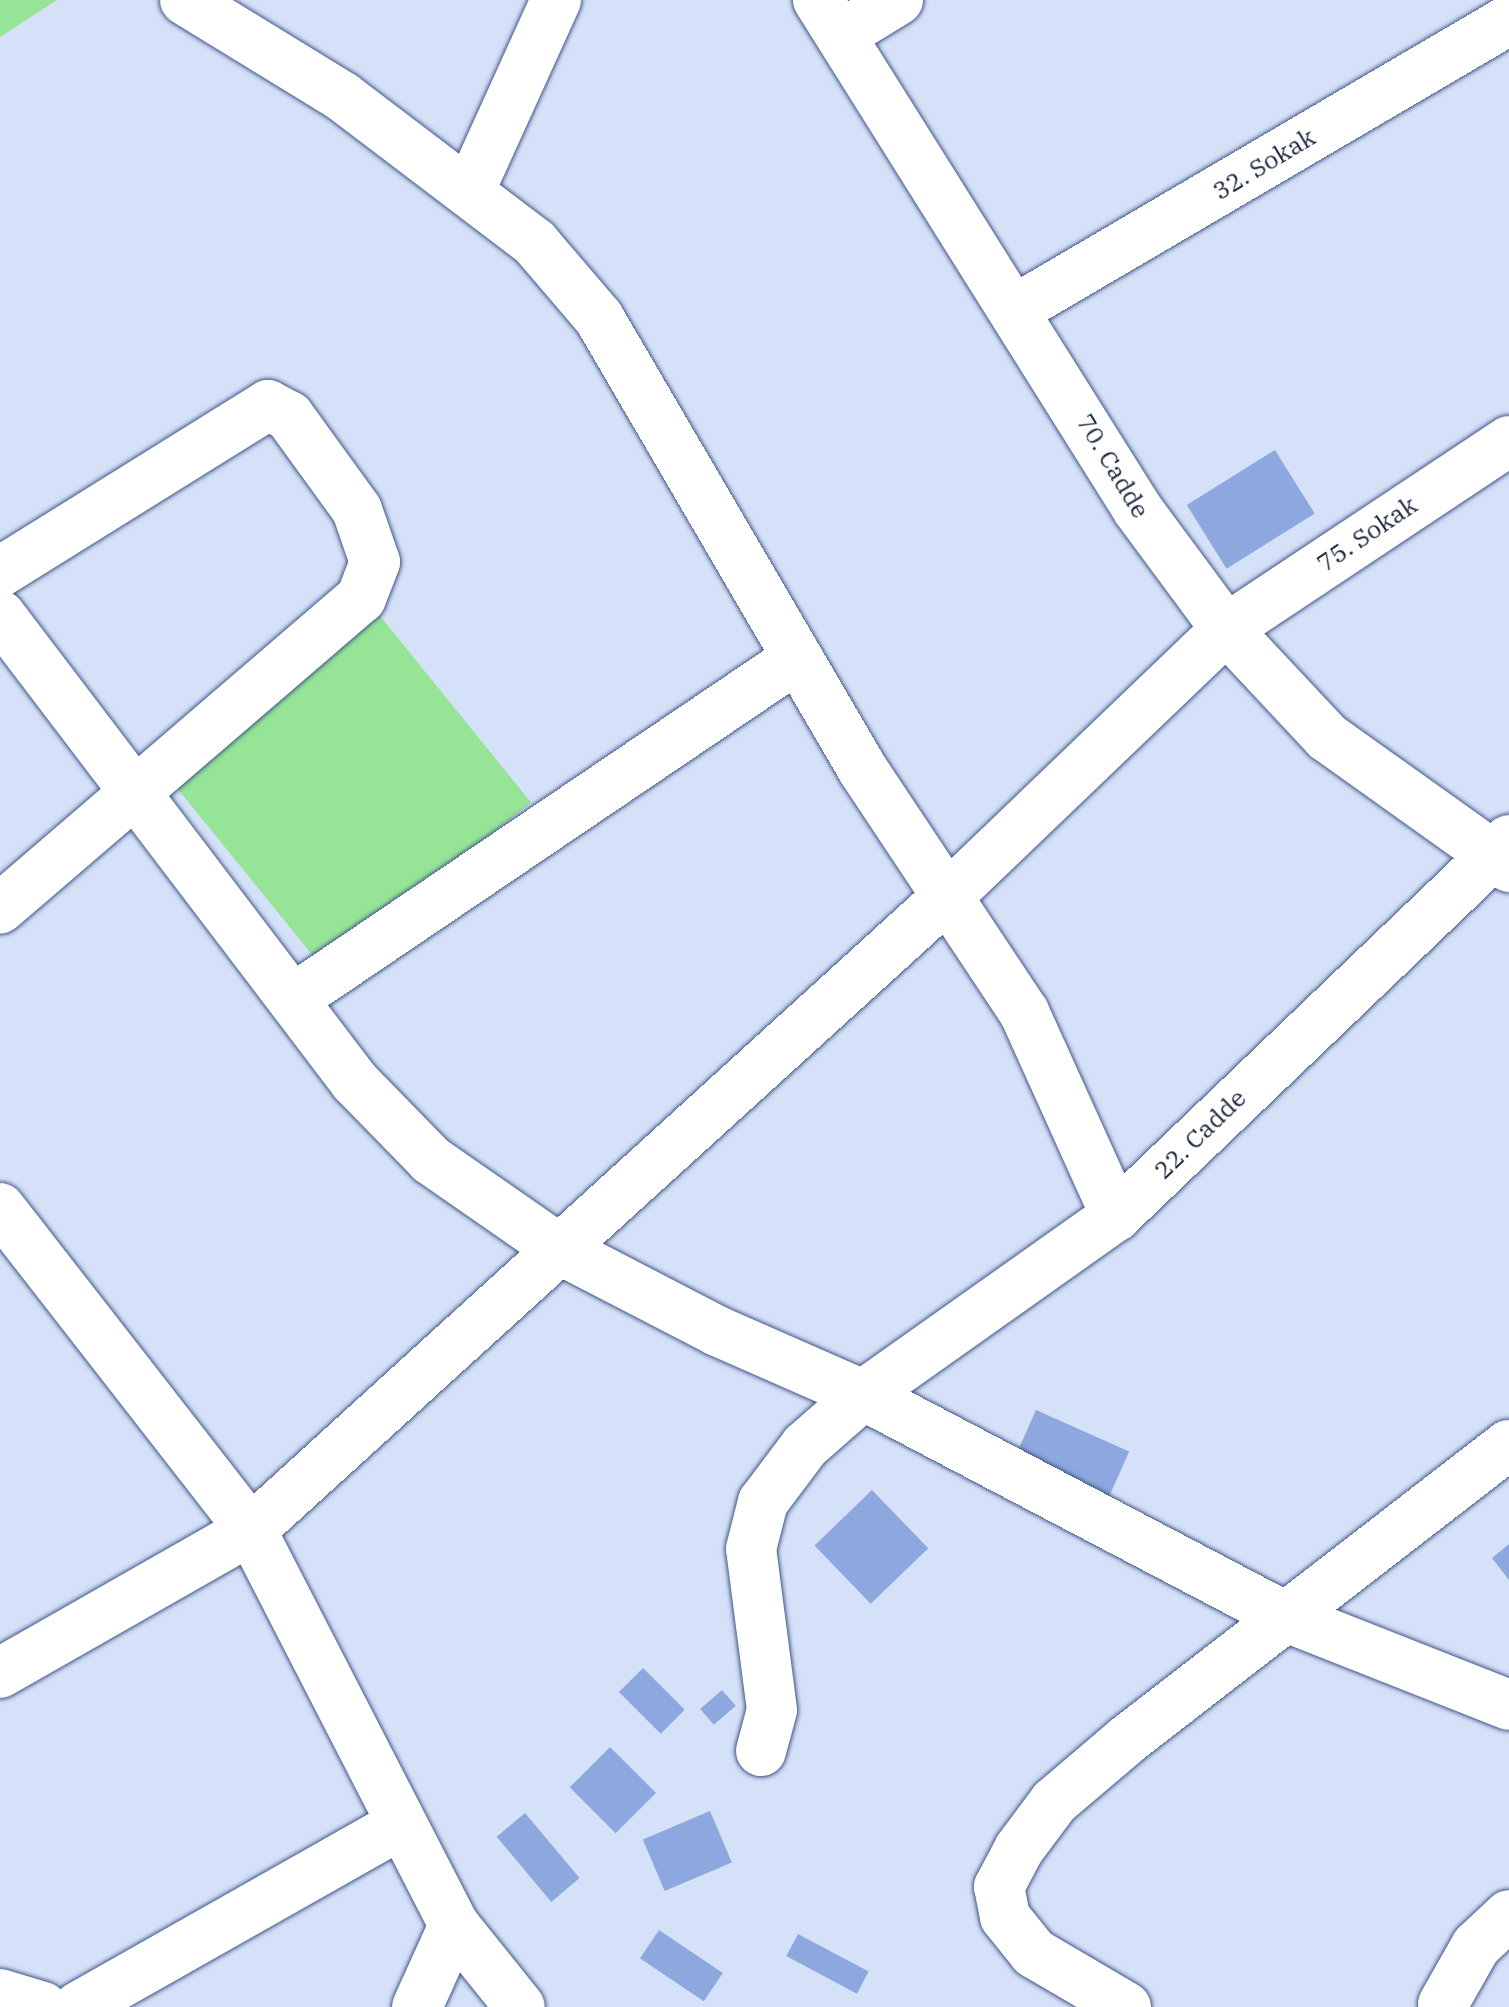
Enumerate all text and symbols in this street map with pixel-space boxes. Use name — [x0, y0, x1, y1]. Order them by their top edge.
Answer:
street label: 32. Sokak — [1207, 122, 1321, 206]
street label: 70. Cadde — [1070, 409, 1156, 523]
street label: 75. Sokak — [1311, 490, 1423, 578]
street label: 22. Cadde — [1148, 1083, 1252, 1185]

